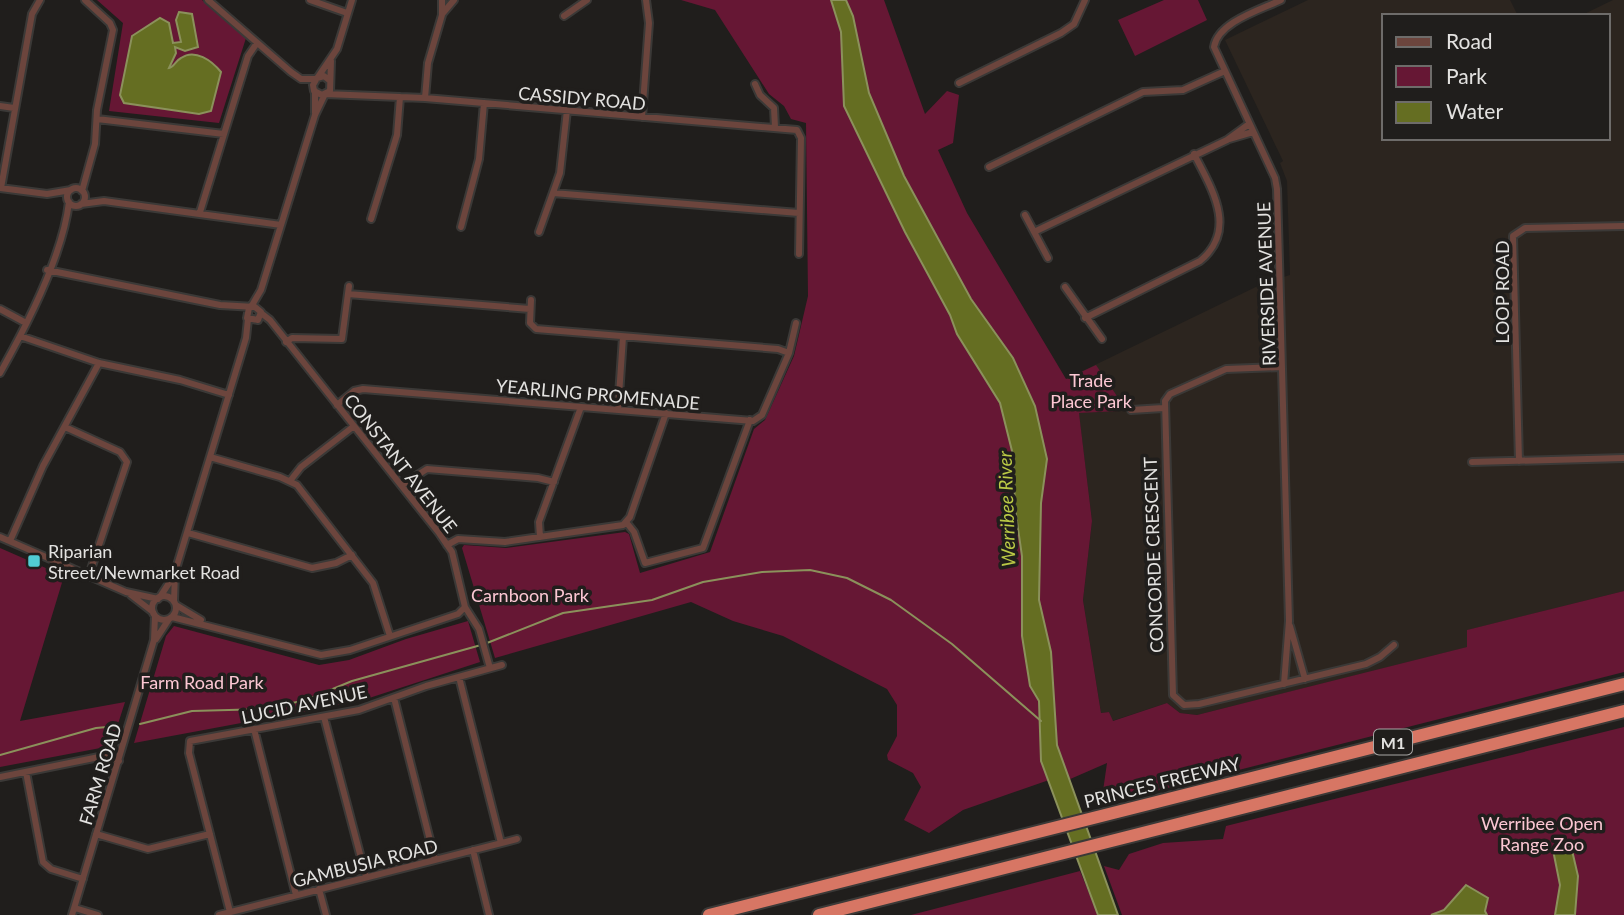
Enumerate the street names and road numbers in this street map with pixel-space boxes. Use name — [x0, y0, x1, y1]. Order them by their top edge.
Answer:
street label: CASSIDY ROAD — [517, 81, 647, 115]
street label: RIVERSIDE AVENUE — [1252, 202, 1280, 366]
street label: LOOP ROAD — [1491, 240, 1513, 344]
street label: YEARLING PROMENADE — [495, 374, 701, 414]
street label: CONSTANT AVENUE — [340, 389, 462, 537]
street label: CONCORDE CRESCENT — [1139, 456, 1167, 653]
street label: LUCID AVENUE — [239, 680, 369, 728]
street label: FARM ROAD — [74, 721, 126, 827]
road number: M1 — [1374, 730, 1412, 754]
street label: PRINCES FREEWAY — [1082, 752, 1243, 812]
street label: GAMBUSIA ROAD — [290, 834, 440, 892]

